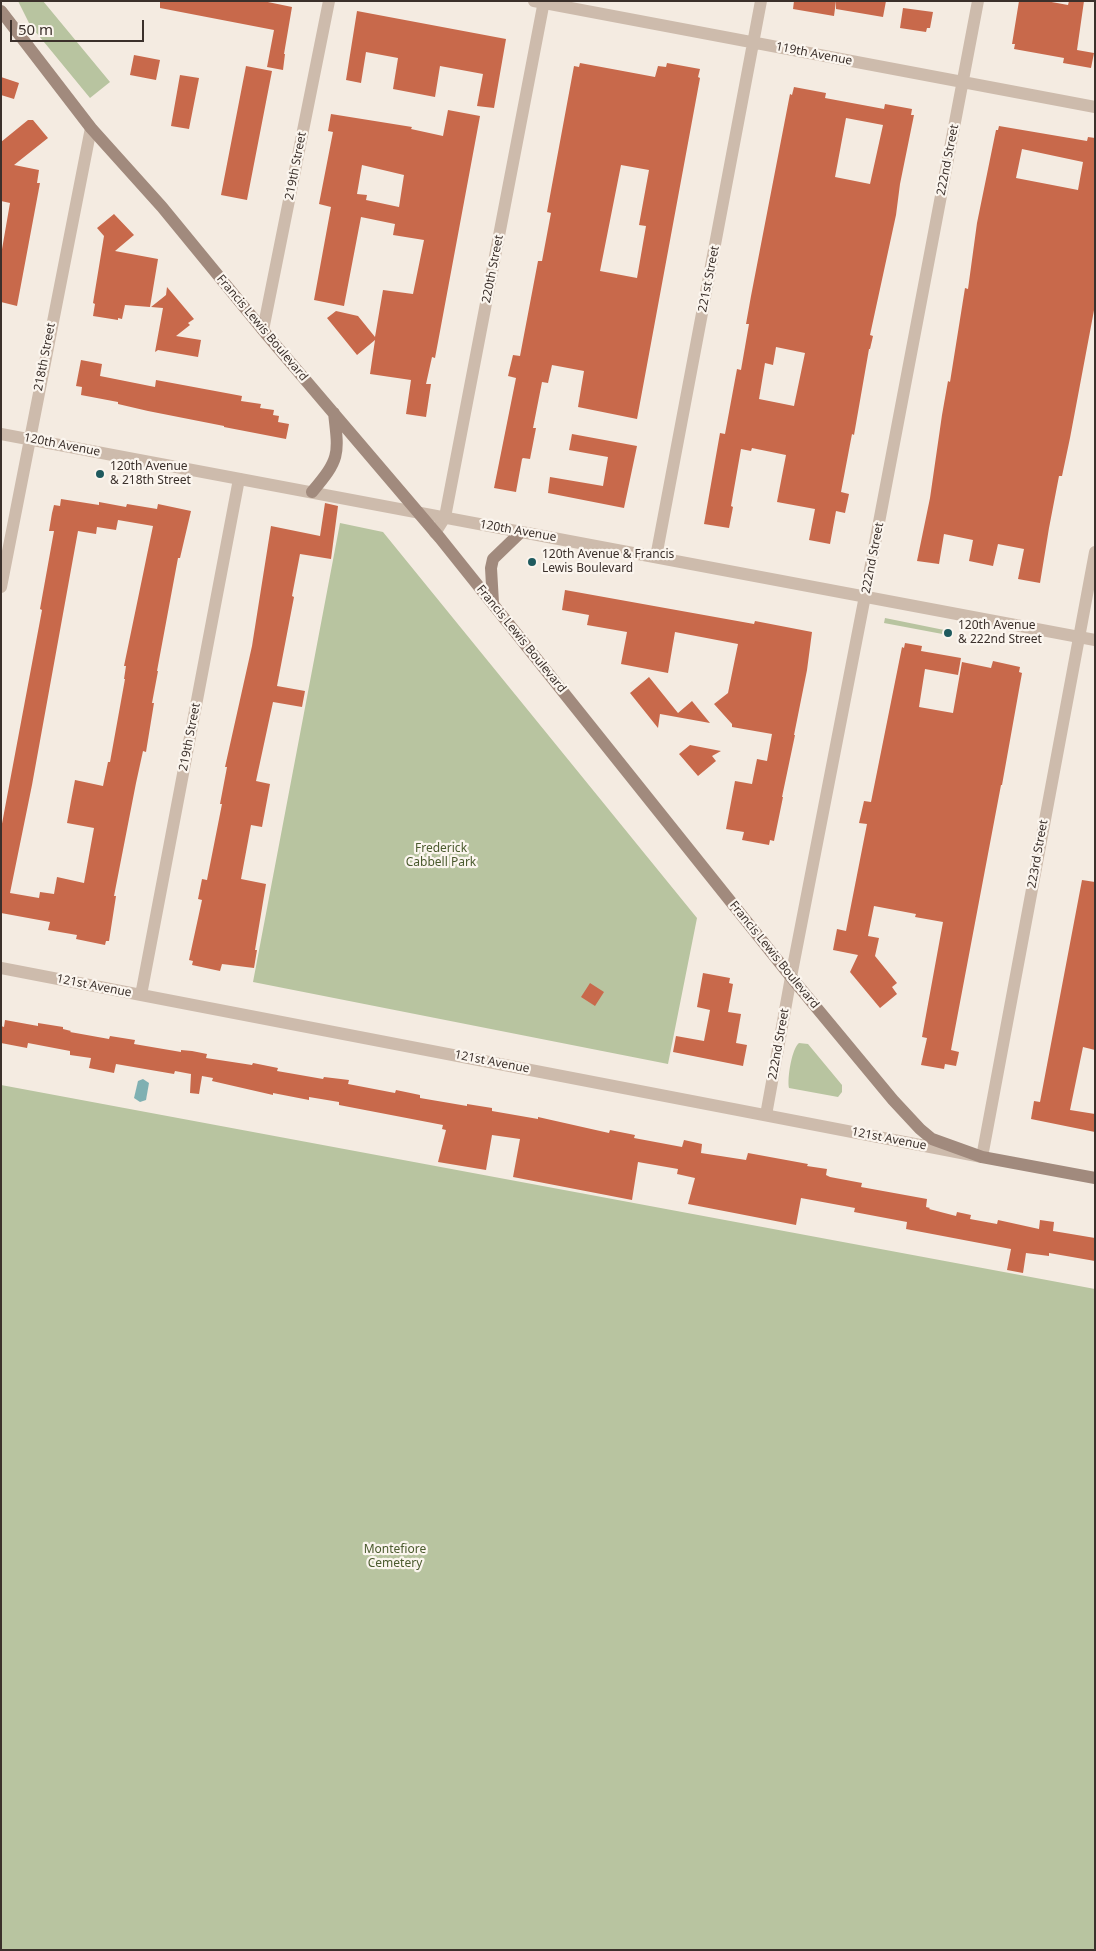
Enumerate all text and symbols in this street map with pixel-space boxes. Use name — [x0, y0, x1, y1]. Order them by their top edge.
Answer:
scale bar — [12, 10, 146, 42]
text: 50 m — [18, 19, 53, 39]
street label: 119th Avenue — [775, 40, 853, 68]
street label: 222nd Street — [934, 123, 962, 197]
street label: 219th Street — [282, 131, 310, 201]
street label: 220th Street — [479, 234, 507, 304]
street label: 221st Street — [696, 245, 722, 313]
street label: Francis Lewis Boulevard — [213, 272, 311, 384]
street label: 218th Street — [31, 322, 59, 392]
street label: 120th Avenue — [23, 431, 101, 459]
place label: 120th Avenue & 218th Street — [110, 460, 191, 488]
marker: 120th Avenue & 218th Street — [94, 468, 106, 480]
street label: 120th Avenue — [479, 517, 557, 545]
street label: 222nd Street — [859, 521, 887, 595]
place label: 120th Avenue & Francis Lewis Boulevard — [542, 548, 674, 576]
marker: 120th Avenue & Francis Lewis Boulevard — [526, 556, 538, 568]
street label: Francis Lewis Boulevard — [473, 582, 569, 696]
place label: 120th Avenue & 222nd Street — [958, 619, 1042, 647]
marker: 120th Avenue & 222nd Street — [942, 627, 954, 639]
street label: 219th Street — [176, 702, 204, 772]
street label: 223rd Street — [1025, 819, 1051, 889]
park label: Frederick Cabbell Park — [406, 842, 476, 870]
street label: Francis Lewis Boulevard — [726, 898, 822, 1012]
street label: 121st Avenue — [55, 972, 133, 1000]
street label: 222nd Street — [766, 1007, 792, 1081]
street label: 121st Avenue — [453, 1048, 531, 1076]
street label: 121st Avenue — [850, 1125, 928, 1153]
park label: Montefiore Cemetery — [364, 1543, 426, 1571]

